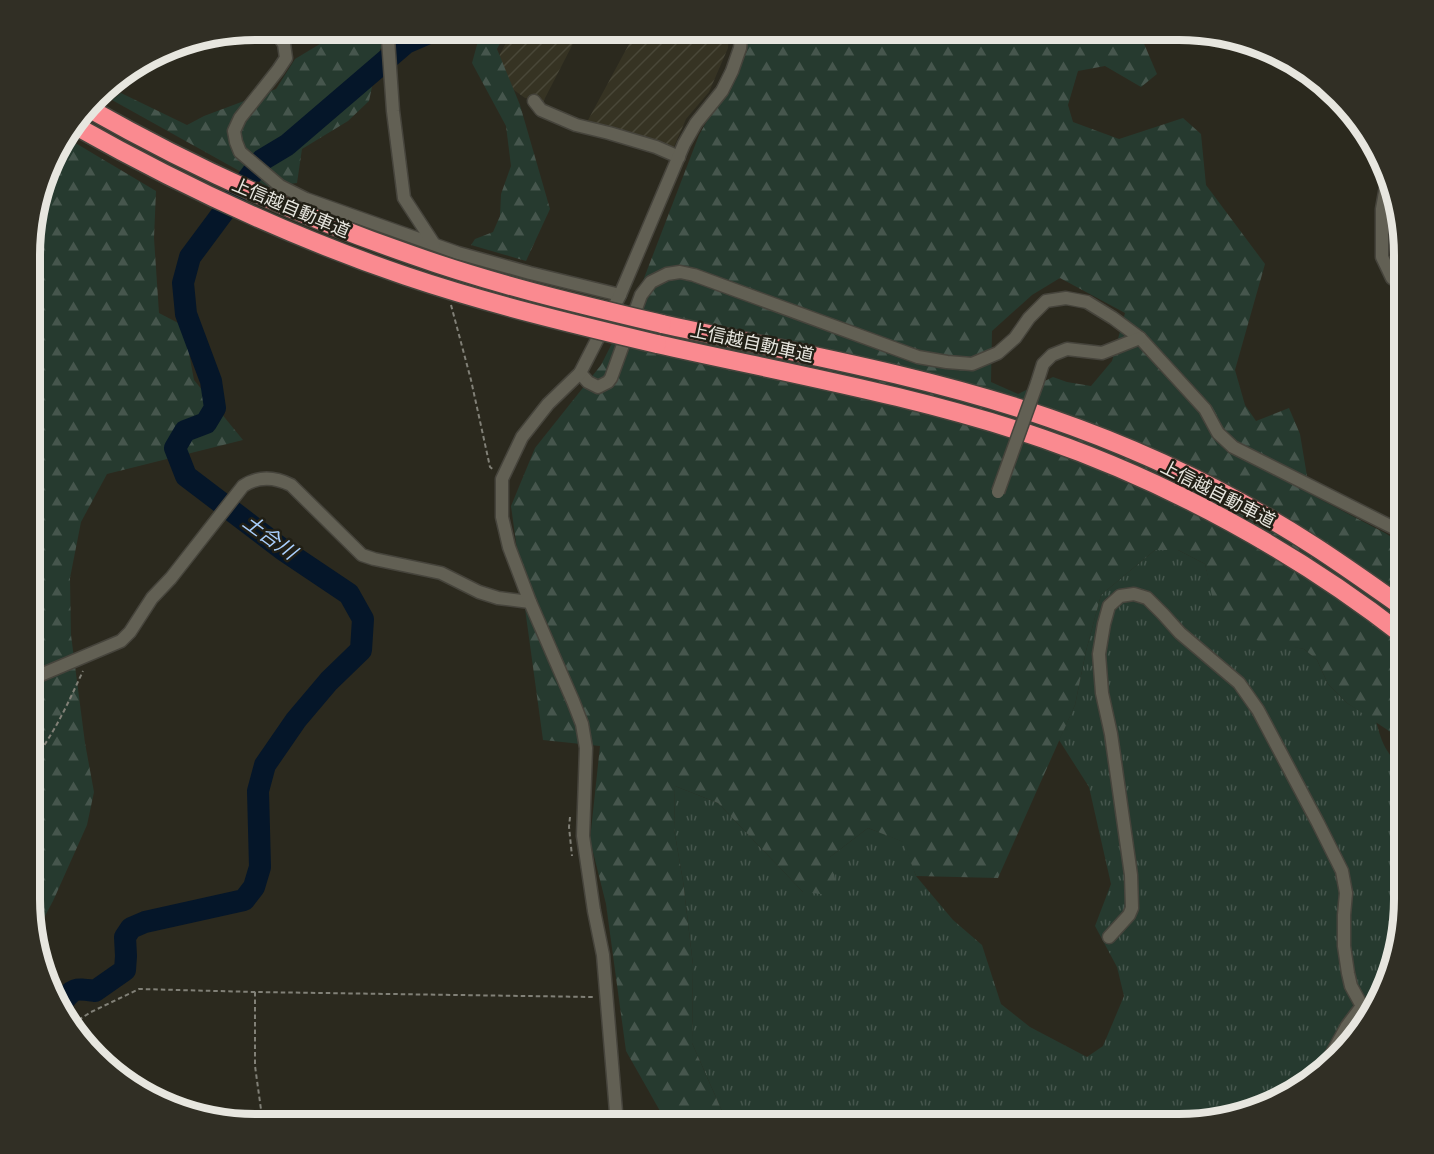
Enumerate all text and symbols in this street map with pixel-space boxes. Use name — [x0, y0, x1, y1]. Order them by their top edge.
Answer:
street label: 上信越自動車道 — [229, 173, 353, 243]
street label: 上信越自動車道 — [688, 319, 816, 367]
street label: 上信越自動車道 — [1157, 456, 1279, 532]
water label: 土合川 — [239, 510, 303, 566]

